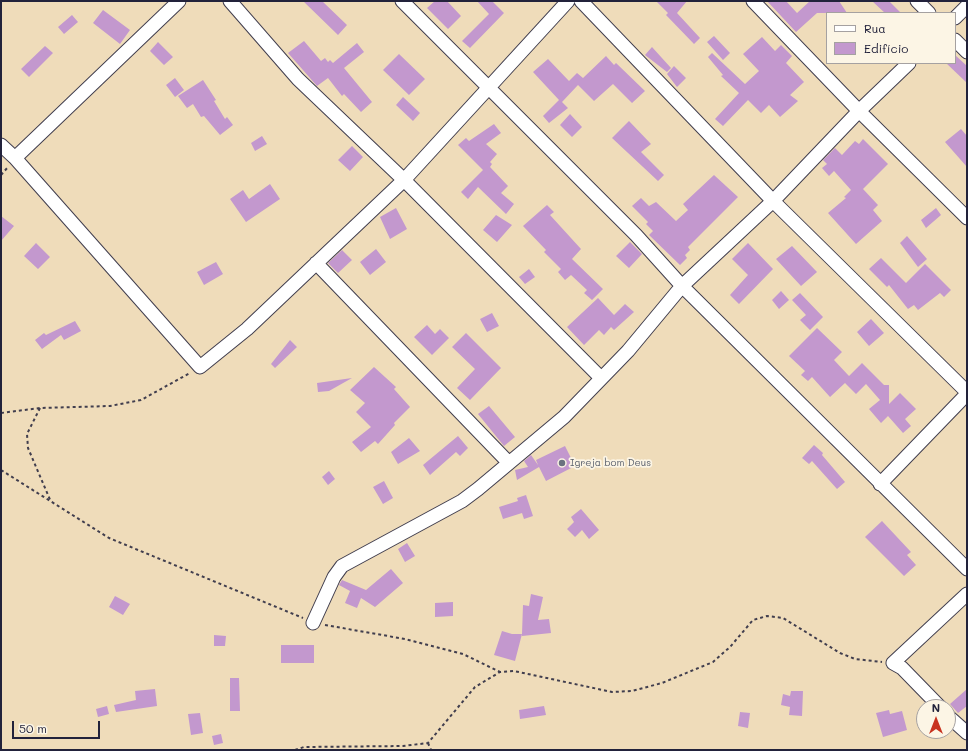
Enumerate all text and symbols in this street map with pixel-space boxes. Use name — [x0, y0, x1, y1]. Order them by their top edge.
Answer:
legend — [826, 12, 956, 64]
text: Rua — [864, 20, 886, 36]
text: Edifício — [864, 40, 908, 56]
place label: Igreja bom Deus — [570, 457, 651, 469]
marker: Igreja bom Deus — [557, 458, 567, 468]
north arrow — [916, 699, 956, 739]
text: N — [932, 700, 940, 715]
scale bar — [14, 713, 102, 739]
text: 50 m — [19, 720, 47, 736]

